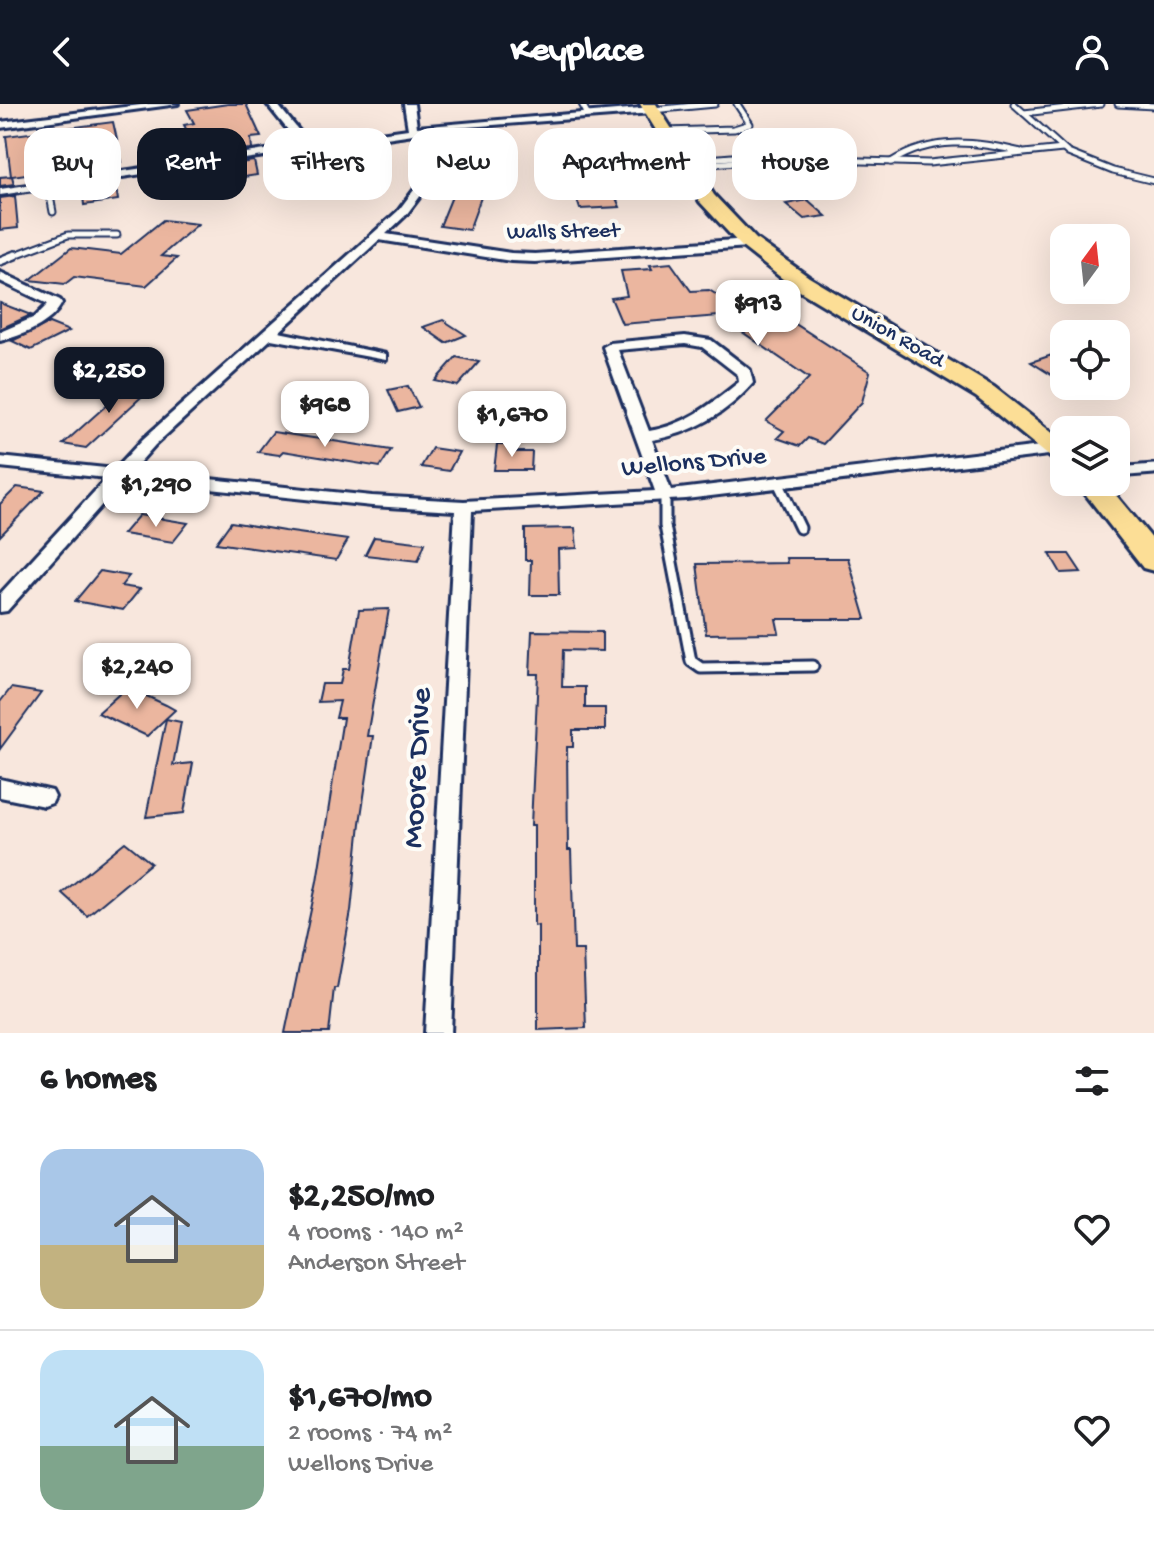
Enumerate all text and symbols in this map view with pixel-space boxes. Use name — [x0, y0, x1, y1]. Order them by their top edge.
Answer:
icon: back — [40, 30, 84, 74]
icon: person — [1070, 30, 1114, 74]
text: Keyplace — [511, 31, 643, 74]
chip: Buy — [24, 128, 121, 200]
chip: Rent — [137, 128, 247, 200]
chip: Filters — [263, 128, 392, 200]
chip: New — [408, 128, 518, 200]
chip: Apartment — [534, 128, 716, 200]
chip: House — [732, 128, 857, 200]
street label: Walls Street — [506, 219, 622, 247]
north arrow — [1050, 224, 1130, 304]
map controls — [1050, 224, 1130, 496]
pin: $913 — [711, 280, 805, 348]
text: $913 — [734, 290, 782, 321]
street label: Union Road — [846, 301, 950, 376]
button: locate — [1050, 320, 1130, 400]
pin: $2,250 — [44, 347, 174, 415]
text: $2,250 — [72, 357, 146, 388]
pin: $968 — [278, 381, 372, 449]
text: $968 — [299, 391, 351, 422]
pin: $1,670 — [447, 391, 577, 459]
text: $1,670 — [476, 401, 548, 432]
button: layers — [1050, 416, 1130, 496]
street label: Wellons Drive — [620, 442, 768, 486]
pin: $1,290 — [91, 461, 221, 529]
text: $1,290 — [121, 471, 191, 502]
pin: $2,240 — [72, 643, 202, 711]
text: $2,240 — [101, 653, 173, 684]
street label: Moore Drive — [396, 686, 442, 849]
icon: filters — [1070, 1059, 1114, 1103]
text: 6 homes — [40, 1061, 155, 1101]
text: $2,250/mo — [288, 1178, 434, 1218]
icon: home — [104, 1181, 200, 1277]
icon: heart — [1070, 1207, 1114, 1251]
text: 4 rooms · 140 m² — [288, 1218, 464, 1249]
text: Anderson Street — [288, 1249, 464, 1280]
text: $1,670/mo — [288, 1379, 432, 1419]
icon: home — [104, 1382, 200, 1478]
icon: heart — [1070, 1408, 1114, 1452]
text: 2 rooms · 74 m² — [288, 1419, 452, 1450]
text: Wellons Drive — [288, 1450, 433, 1481]

